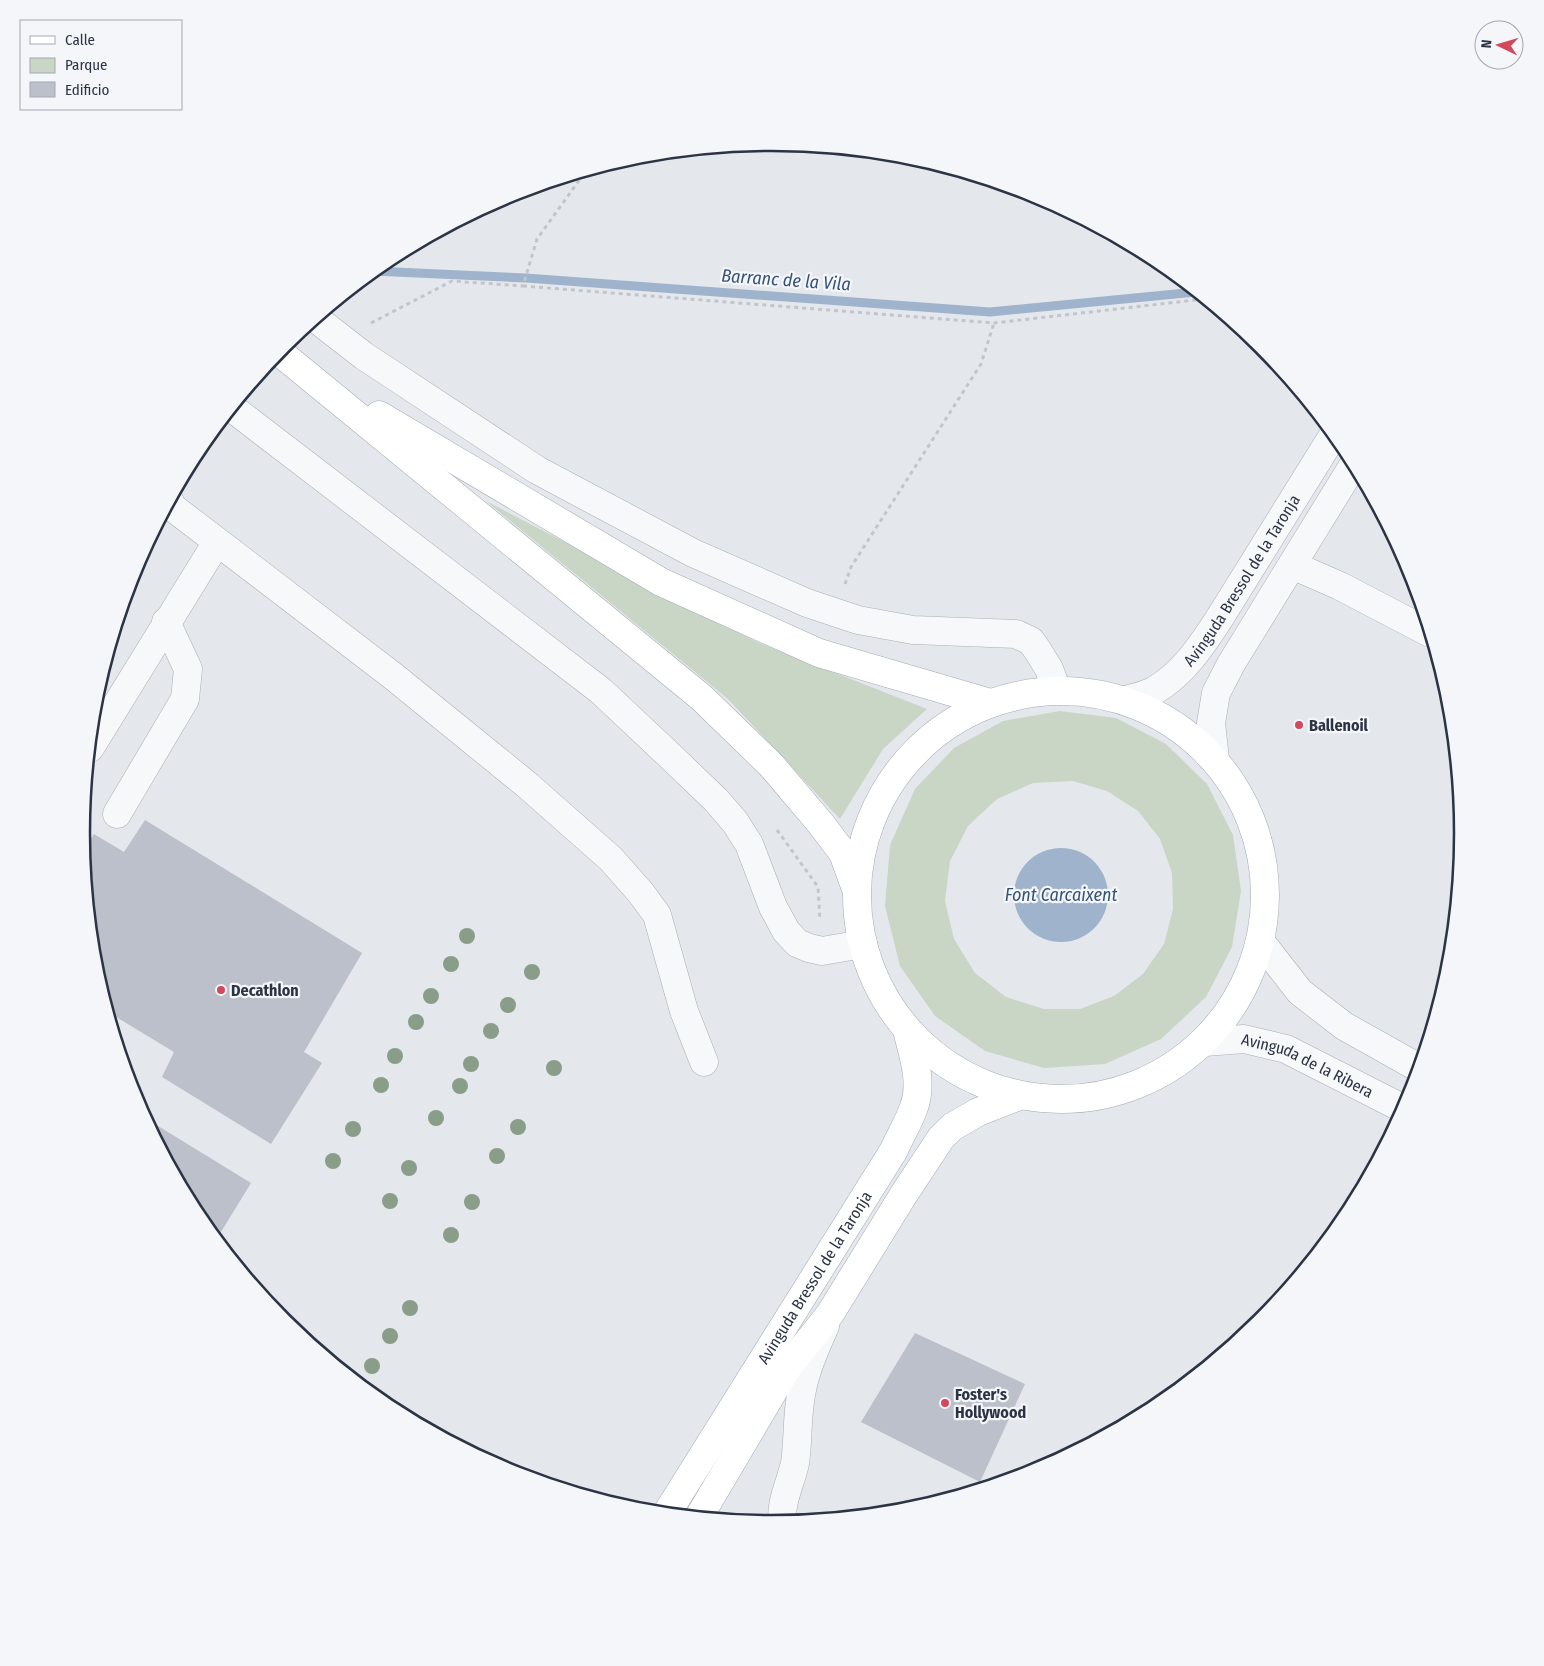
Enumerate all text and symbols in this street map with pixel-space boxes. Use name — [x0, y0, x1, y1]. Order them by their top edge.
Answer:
legend — [20, 20, 182, 110]
north arrow — [1474, 20, 1524, 70]
text: Calle — [65, 31, 95, 49]
text: N — [1478, 39, 1495, 49]
text: Parque — [65, 56, 108, 74]
text: Edificio — [65, 81, 110, 99]
water label: Barranc de la Vila — [721, 265, 851, 295]
street label: Avinguda Bressol de la Taronja — [1180, 491, 1304, 670]
place label: Ballenoil — [1309, 716, 1369, 735]
marker: Ballenoil — [1293, 719, 1305, 731]
water label: Font Carcaixent — [1005, 884, 1117, 906]
place label: Decathlon — [231, 981, 299, 1000]
marker: Decathlon — [215, 984, 227, 996]
street label: Avinguda de la Ribera — [1240, 1030, 1376, 1102]
street label: Avinguda Bressol de la Taronja — [754, 1188, 876, 1367]
place label: Foster's Hollywood — [955, 1385, 1026, 1422]
marker: Foster's Hollywood — [939, 1397, 951, 1409]

